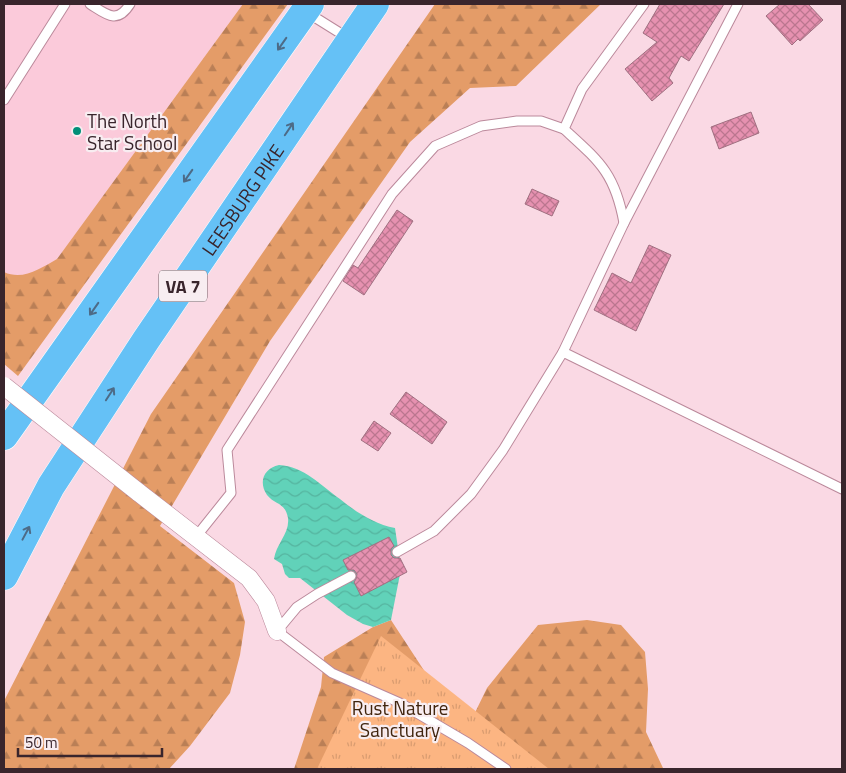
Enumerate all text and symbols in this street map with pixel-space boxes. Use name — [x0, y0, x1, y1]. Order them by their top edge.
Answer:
one-way arrow — [277, 37, 287, 51]
place label: The North Star School — [87, 106, 177, 157]
one-way arrow — [284, 122, 295, 136]
marker: The North Star School — [71, 125, 83, 137]
street label: LEESBURG PIKE — [194, 138, 290, 261]
one-way arrow — [183, 169, 193, 183]
road number: VA 7 — [159, 270, 207, 302]
one-way arrow — [89, 302, 99, 316]
one-way arrow — [106, 388, 116, 402]
one-way arrow — [22, 526, 31, 541]
park label: Rust Nature Sanctuary — [352, 693, 448, 744]
scale bar — [18, 726, 161, 758]
text: 50 m — [25, 731, 58, 754]

